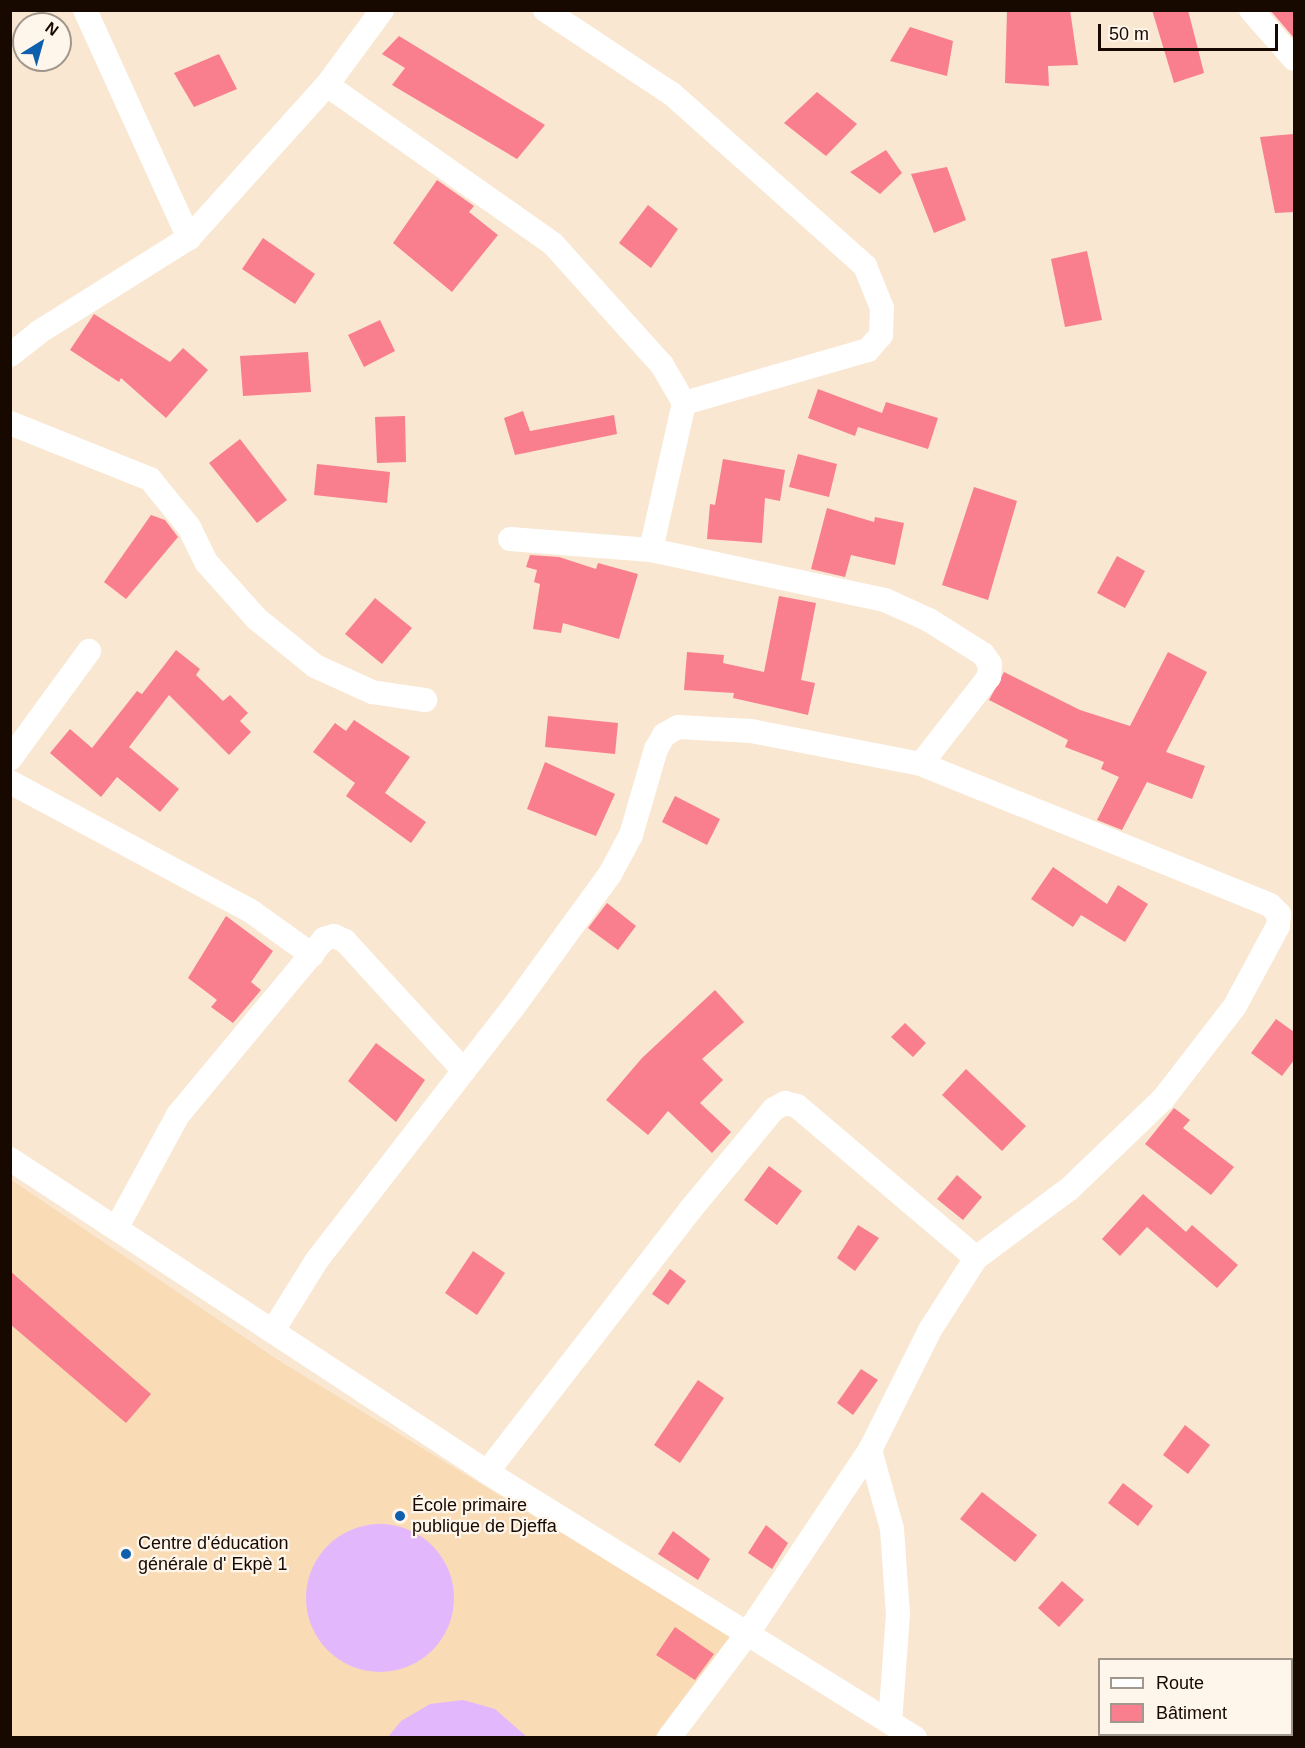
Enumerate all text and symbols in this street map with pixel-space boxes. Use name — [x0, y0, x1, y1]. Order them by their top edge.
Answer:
north arrow — [12, 12, 72, 72]
scale bar — [1101, 12, 1281, 50]
text: N — [42, 19, 62, 39]
text: 50 m — [1109, 24, 1149, 44]
place label: École primaire publique de Djeffa — [412, 1495, 557, 1538]
marker: École primaire publique de Djeffa — [393, 1509, 407, 1523]
place label: Centre d'éducation générale d' Ekpè 1 — [138, 1533, 289, 1576]
marker: Centre d'éducation générale d' Ekpè 1 — [119, 1547, 133, 1561]
legend — [1098, 1658, 1293, 1736]
text: Route — [1156, 1673, 1204, 1693]
text: Bâtiment — [1156, 1703, 1227, 1723]

